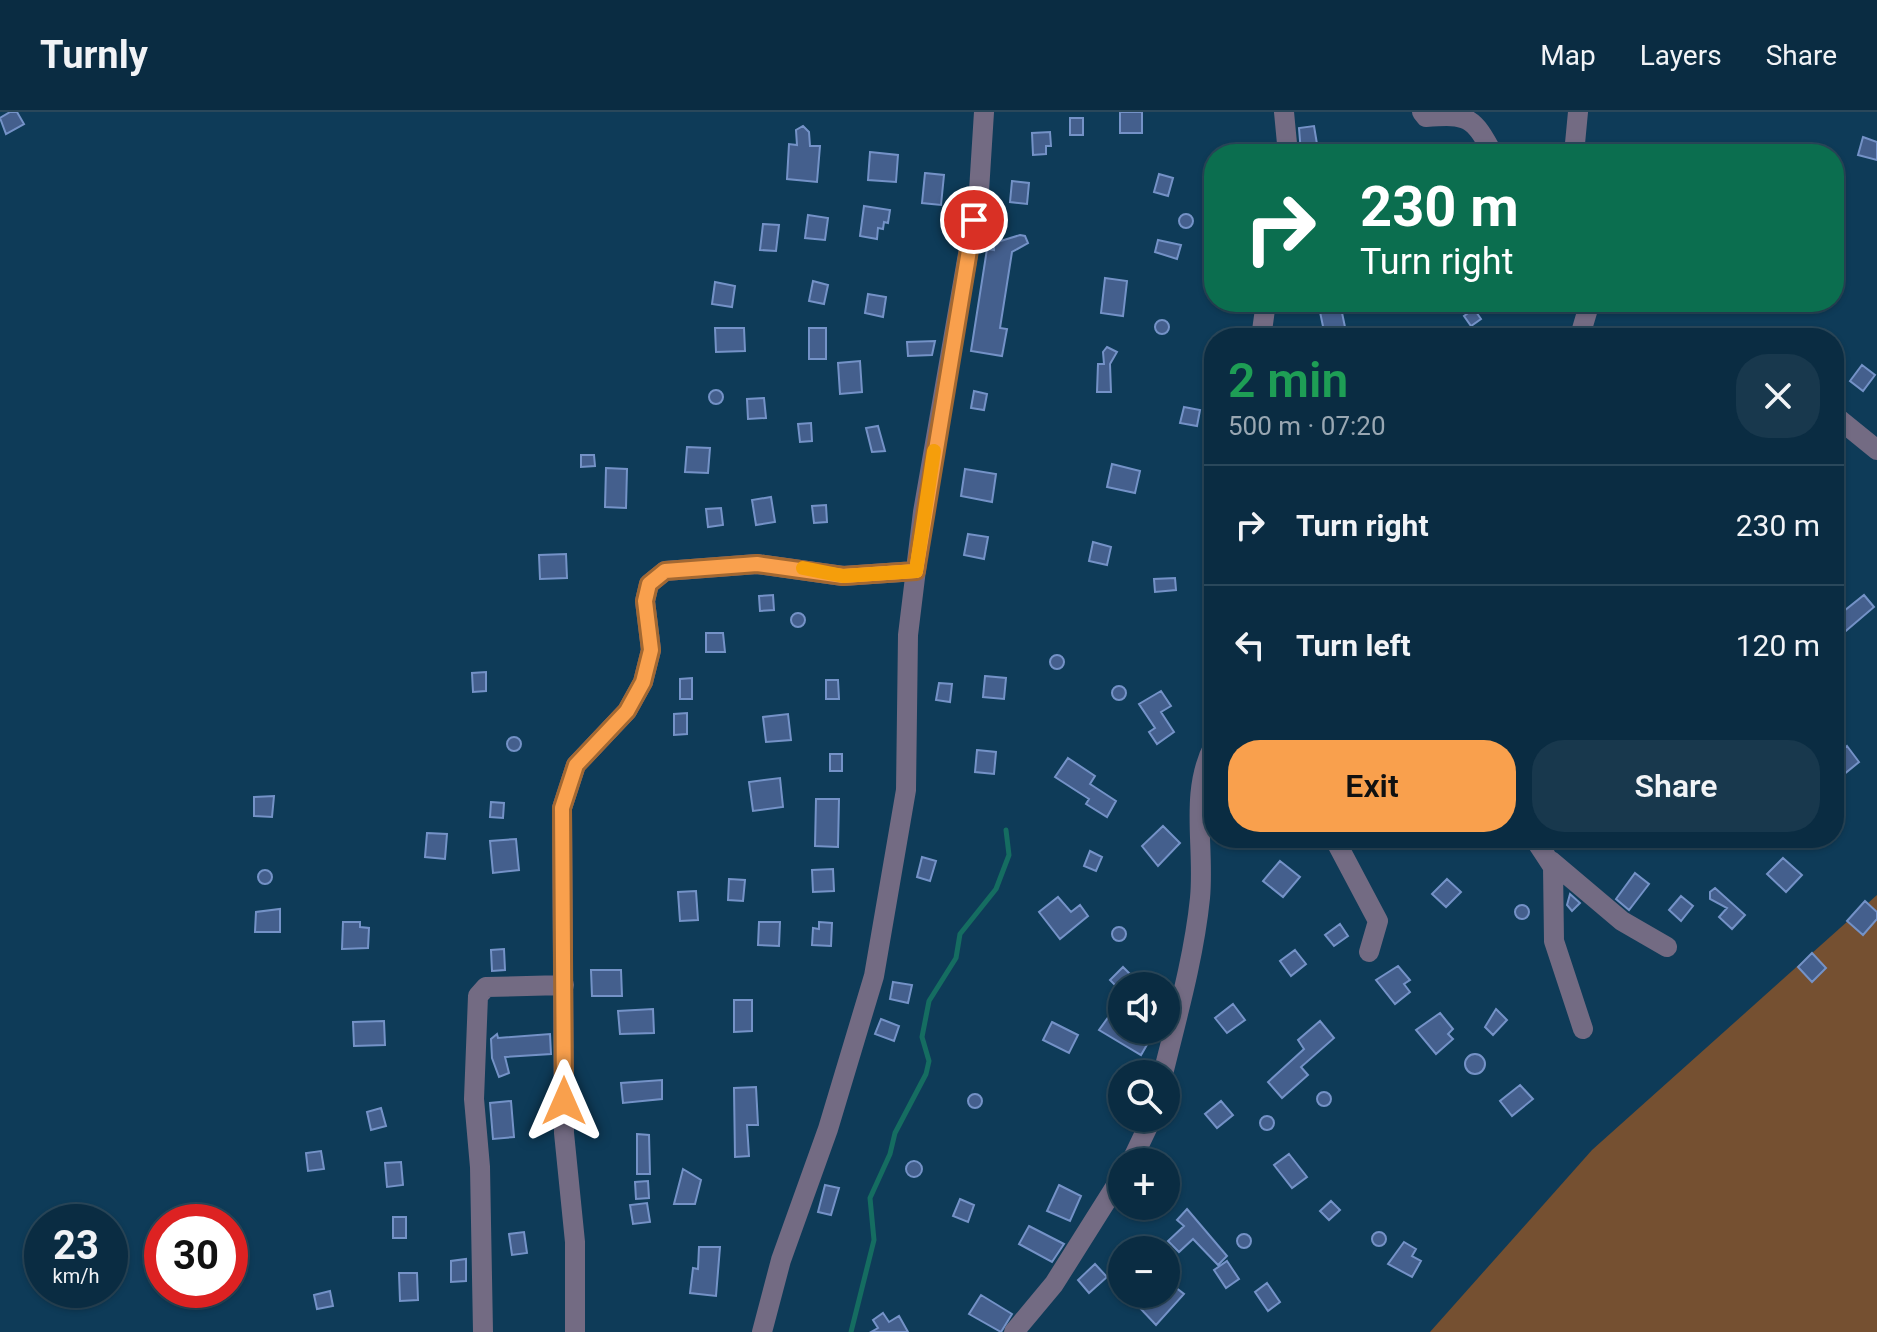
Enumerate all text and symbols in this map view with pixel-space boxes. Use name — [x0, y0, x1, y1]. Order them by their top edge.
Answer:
text: Turnly — [40, 33, 148, 77]
text: Map — [1540, 39, 1596, 72]
text: Layers — [1640, 39, 1722, 72]
text: Share — [1766, 39, 1837, 72]
text: 230 m — [1360, 174, 1519, 240]
icon: right — [1228, 176, 1332, 280]
pin — [940, 186, 1008, 254]
icon: arrive — [952, 198, 996, 242]
text: Turn right — [1360, 241, 1513, 283]
text: 2 min — [1228, 352, 1348, 409]
button: close — [1736, 354, 1820, 438]
text: 500 m · 07:20 — [1228, 411, 1386, 441]
icon: right — [1228, 503, 1272, 547]
text: Turn right — [1296, 508, 1429, 543]
text: 230 m — [1736, 508, 1820, 543]
icon: left — [1228, 623, 1272, 667]
text: Turn left — [1296, 628, 1411, 663]
text: 120 m — [1736, 628, 1820, 663]
button: Exit — [1228, 740, 1516, 832]
button: Share — [1532, 740, 1820, 832]
map controls — [1108, 972, 1180, 1308]
button: sound — [1108, 972, 1180, 1044]
position arrow — [522, 1059, 606, 1143]
button: search — [1108, 1060, 1180, 1132]
button: + — [1108, 1148, 1180, 1220]
speed limit sign: 30 — [144, 1204, 248, 1308]
text: 23 — [53, 1222, 99, 1269]
button: − — [1108, 1236, 1180, 1308]
text: km/h — [53, 1264, 99, 1288]

